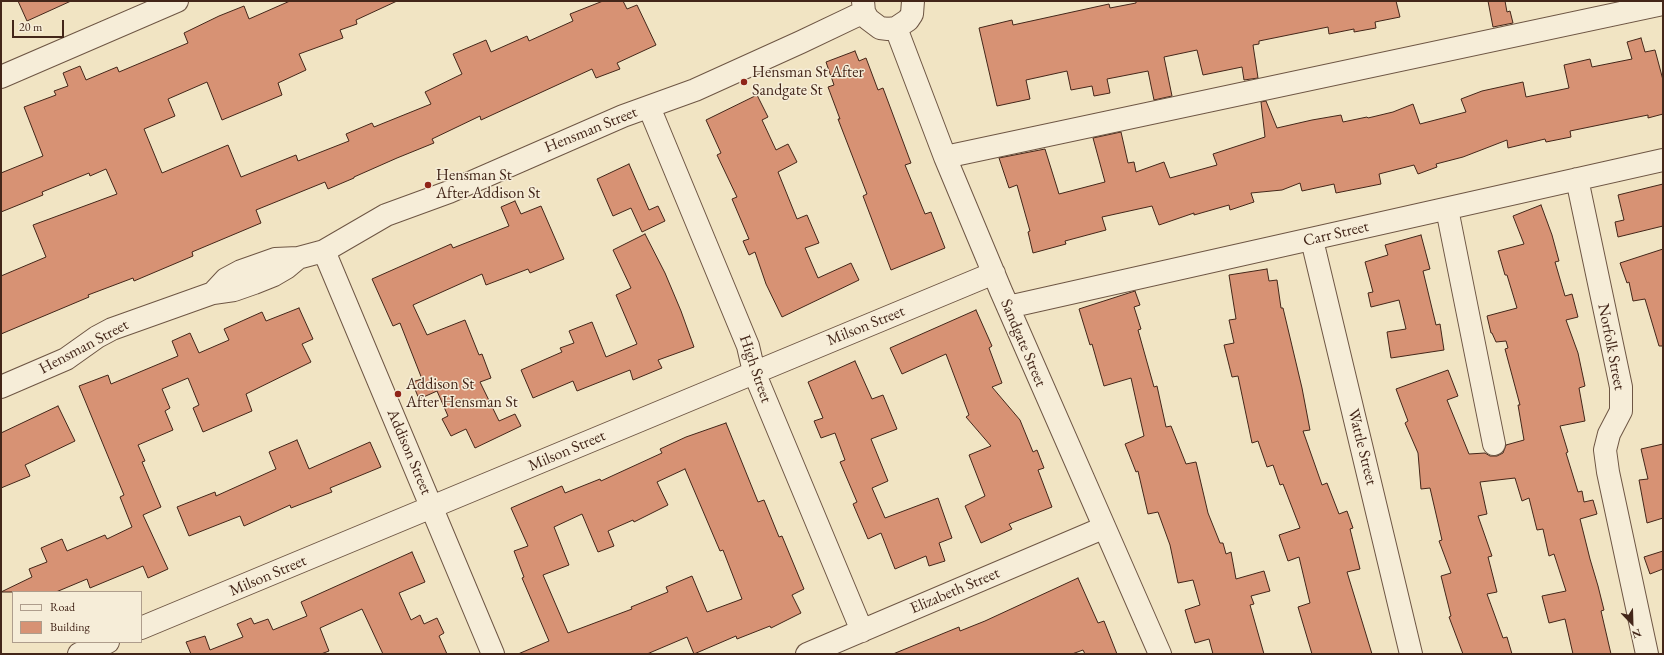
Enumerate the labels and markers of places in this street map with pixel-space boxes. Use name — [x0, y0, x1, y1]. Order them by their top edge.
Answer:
place label: Hensman St After Sandgate St — [752, 63, 864, 101]
marker: Hensman St After Sandgate St — [739, 77, 749, 87]
place label: Hensman St After Addison St — [436, 166, 540, 204]
marker: Hensman St After Addison St — [423, 180, 433, 190]
place label: Addison St After Hensman St — [406, 375, 518, 413]
marker: Addison St After Hensman St — [393, 389, 403, 399]

